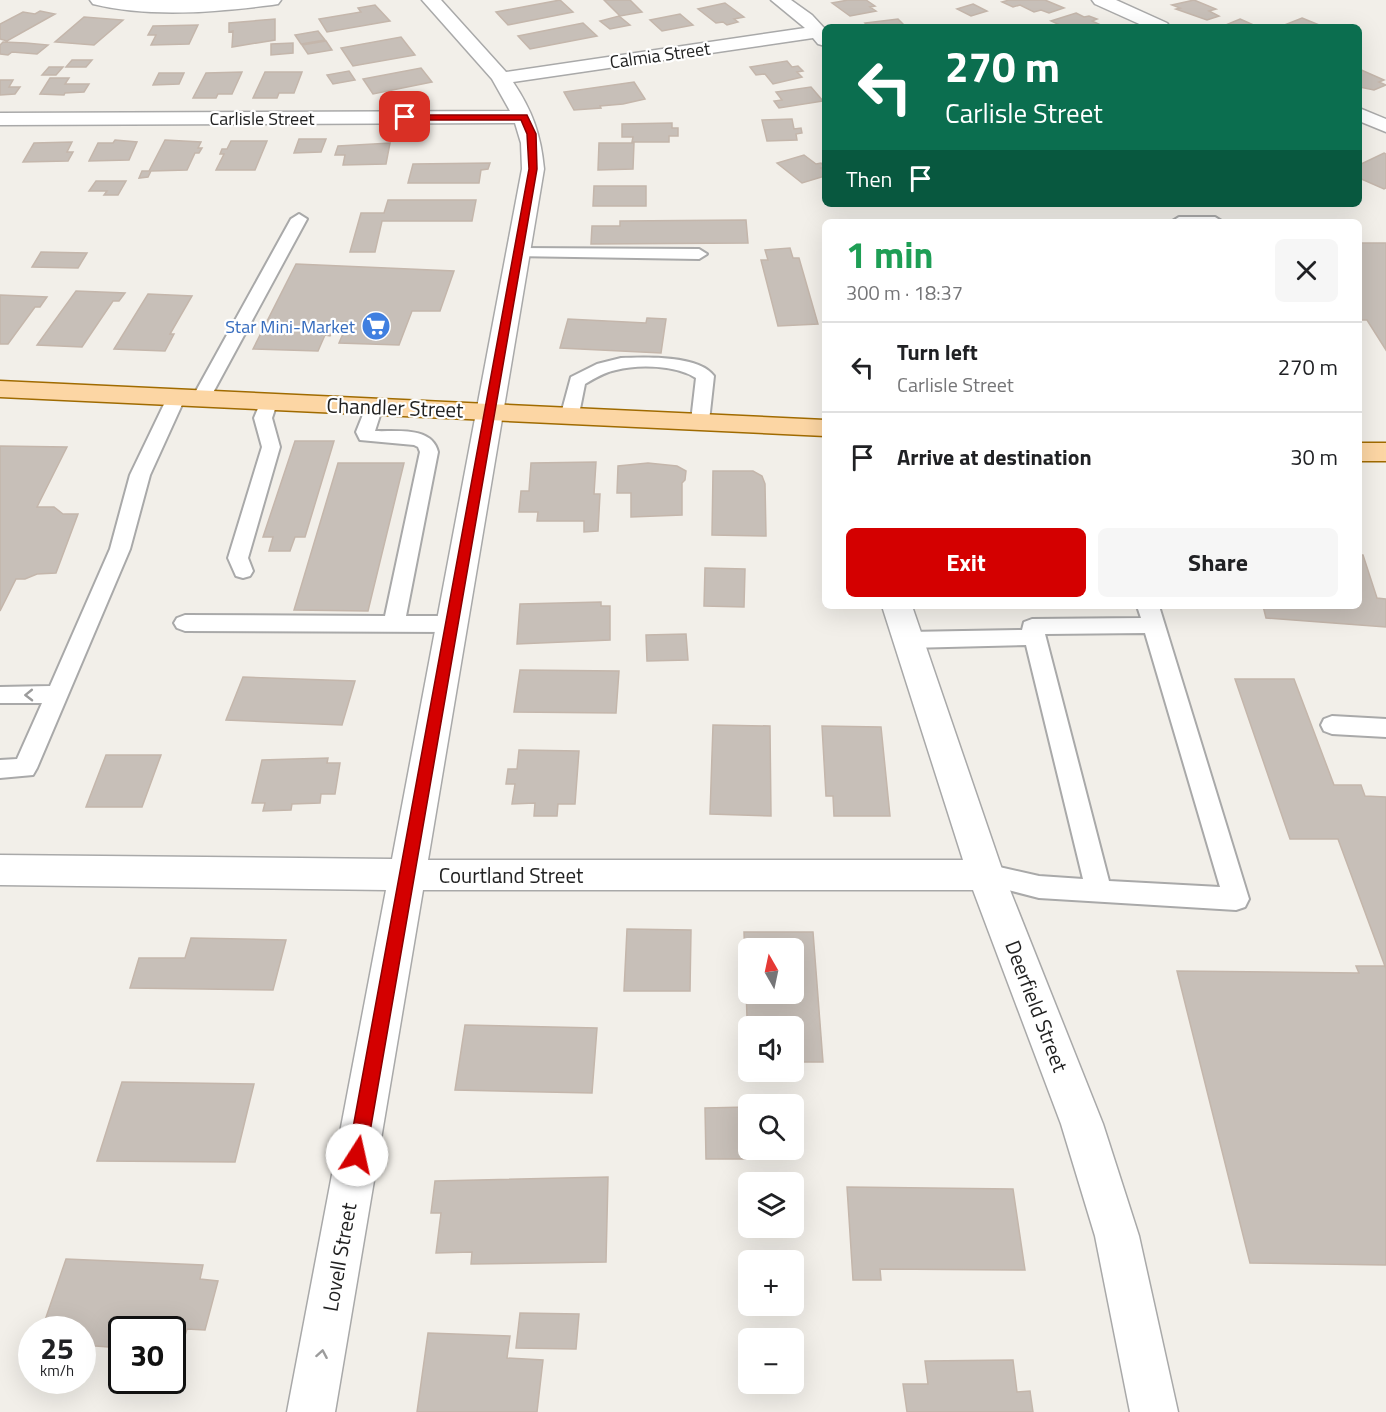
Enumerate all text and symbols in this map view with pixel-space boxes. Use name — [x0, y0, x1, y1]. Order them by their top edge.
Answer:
street label: Calmia Street — [608, 34, 713, 75]
text: 270 m — [945, 34, 1060, 98]
icon: left — [846, 48, 924, 126]
pin — [379, 91, 430, 142]
text: Carlisle Street — [945, 92, 1103, 133]
icon: arrive — [388, 100, 421, 133]
street label: Carlisle Street — [209, 105, 315, 132]
text: Then — [846, 162, 892, 196]
icon: arrive — [904, 162, 937, 195]
text: 1 min — [846, 227, 933, 282]
button: close — [1275, 239, 1338, 302]
text: 300 m · 18:37 — [846, 277, 963, 308]
supermarket icon: Star Mini-Market — [360, 310, 392, 342]
place label: Star Mini-Market — [225, 313, 356, 340]
text: Turn left — [897, 335, 978, 369]
text: 270 m — [1278, 350, 1338, 384]
icon: left — [846, 351, 879, 384]
text: Carlisle Street — [897, 369, 1014, 400]
street label: Chandler Street — [326, 389, 465, 425]
text: Arrive at destination — [897, 440, 1092, 474]
text: 30 m — [1290, 440, 1338, 474]
icon: arrive — [846, 441, 879, 474]
button: Exit — [846, 528, 1086, 597]
button: Share — [1098, 528, 1338, 597]
one-way arrow — [25, 689, 34, 701]
street label: Courtland Street — [439, 859, 584, 891]
street label: Deerfield Street — [997, 935, 1077, 1077]
north arrow — [738, 938, 804, 1004]
map controls — [738, 938, 804, 1394]
button: sound — [738, 1016, 804, 1082]
button: search — [738, 1094, 804, 1160]
position arrow — [325, 1123, 389, 1187]
button: layers — [738, 1172, 804, 1238]
street label: Lovell Street — [314, 1200, 364, 1314]
button: + — [738, 1250, 804, 1316]
speed limit sign: 30 — [108, 1316, 186, 1394]
text: 25 — [40, 1325, 74, 1371]
button: − — [738, 1328, 804, 1394]
one-way arrow — [315, 1350, 327, 1359]
text: km/h — [40, 1359, 74, 1382]

